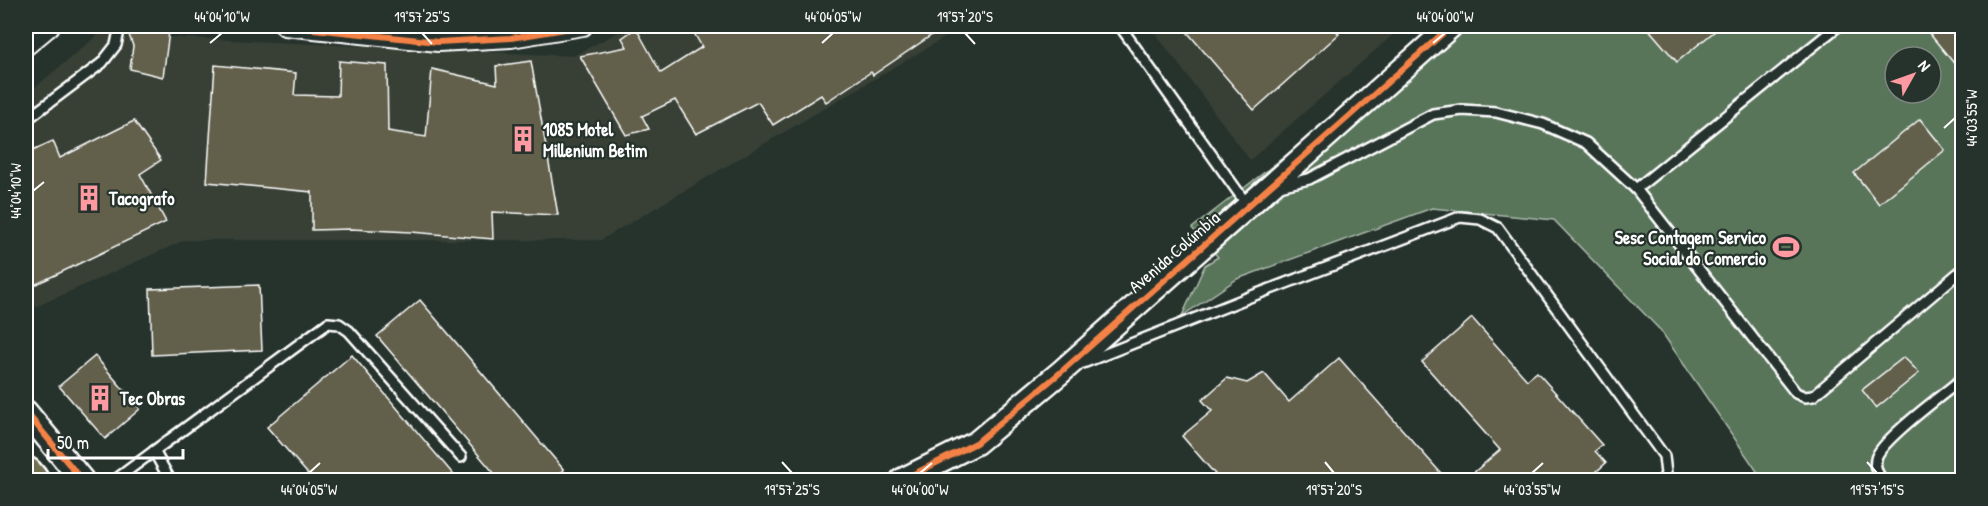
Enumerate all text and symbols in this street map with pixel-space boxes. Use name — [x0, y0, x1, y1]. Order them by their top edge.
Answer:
text: 44°04'10"W — [194, 6, 250, 27]
text: 19°57'25"S — [394, 6, 450, 27]
text: 44°04'05"W — [805, 6, 862, 27]
text: 19°57'20"S — [937, 6, 993, 27]
text: 44°04'00"W — [1417, 6, 1474, 27]
north arrow — [1883, 45, 1943, 105]
text: N — [1913, 55, 1936, 76]
text: 44°03'55"W — [1961, 89, 1982, 147]
place label: 1085 Motel Millenium Betim — [543, 117, 647, 163]
building icon: 1085 Motel Millenium Betim — [508, 124, 538, 154]
text: 44°04'10"W — [5, 163, 26, 219]
building icon: Tacografo — [74, 183, 104, 213]
place label: Tacografo — [108, 186, 175, 212]
street label: Avenida Colúmbia — [1123, 205, 1225, 299]
place label: Sesc Contagem Servico Social do Comercio — [1615, 225, 1767, 271]
sports icon: Sesc Contagem Servico Social do Comercio — [1771, 232, 1801, 262]
building icon: Tec Obras — [85, 383, 115, 413]
place label: Tec Obras — [119, 386, 185, 411]
scale bar — [48, 422, 183, 460]
text: 50 m — [57, 430, 89, 455]
text: 44°04'05"W — [281, 479, 338, 500]
text: 19°57'25"S — [764, 479, 820, 500]
text: 44°04'00"W — [892, 479, 949, 500]
text: 19°57'20"S — [1306, 479, 1362, 500]
text: 44°03'55"W — [1503, 479, 1561, 500]
text: 19°57'15"S — [1850, 479, 1904, 500]

